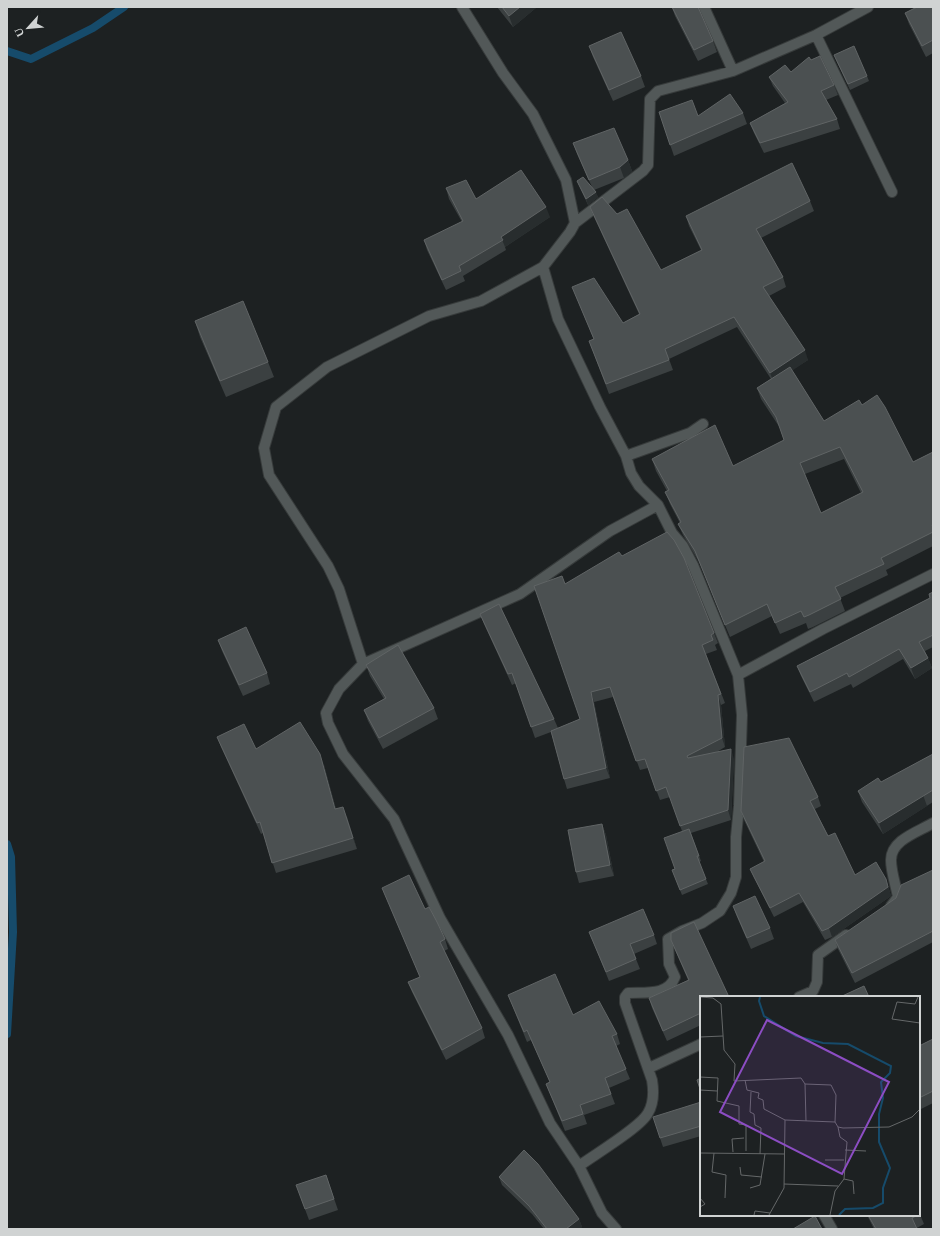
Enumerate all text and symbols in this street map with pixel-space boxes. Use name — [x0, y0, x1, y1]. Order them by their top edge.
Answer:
north arrow — [8, 8, 48, 48]
text: U — [10, 24, 29, 40]
inset map — [700, 996, 920, 1216]

